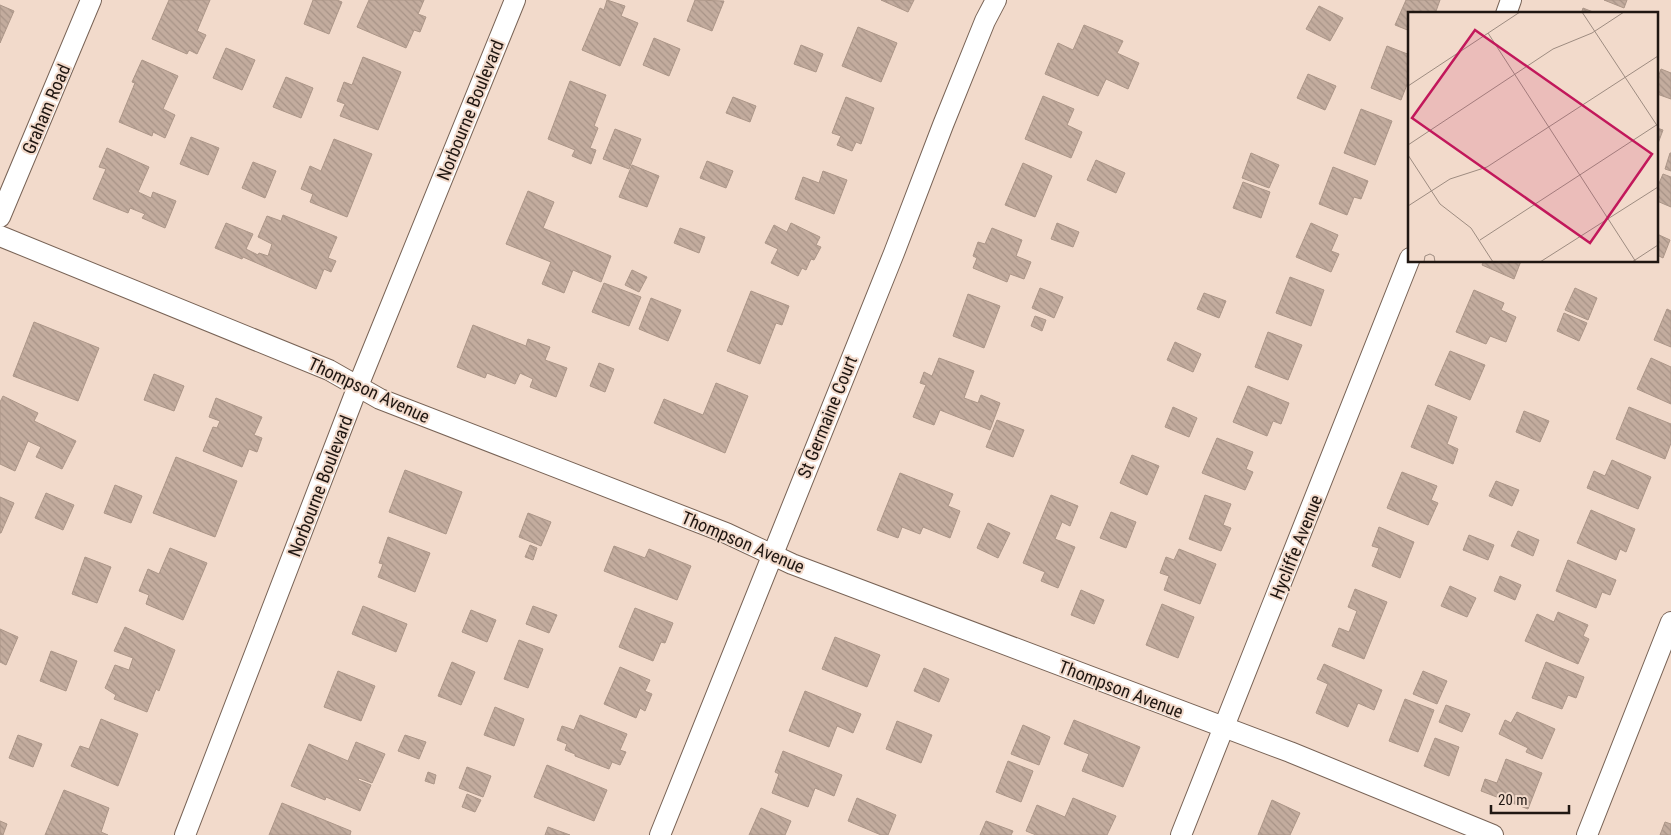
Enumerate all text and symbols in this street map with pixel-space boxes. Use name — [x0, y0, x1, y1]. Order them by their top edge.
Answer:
inset map — [1408, 12, 1658, 262]
street label: Norbourne Boulevard — [432, 37, 508, 183]
street label: Graham Road — [18, 61, 74, 157]
street label: Thompson Avenue — [305, 353, 433, 427]
street label: St Germaine Court — [793, 353, 861, 481]
street label: Norbourne Boulevard — [283, 412, 357, 560]
street label: Hycliffe Avenue — [1266, 492, 1326, 602]
street label: Thompson Avenue — [678, 507, 808, 577]
street label: Thompson Avenue — [1056, 656, 1186, 722]
scale bar — [1491, 782, 1568, 814]
text: 20 m — [1498, 791, 1528, 809]

